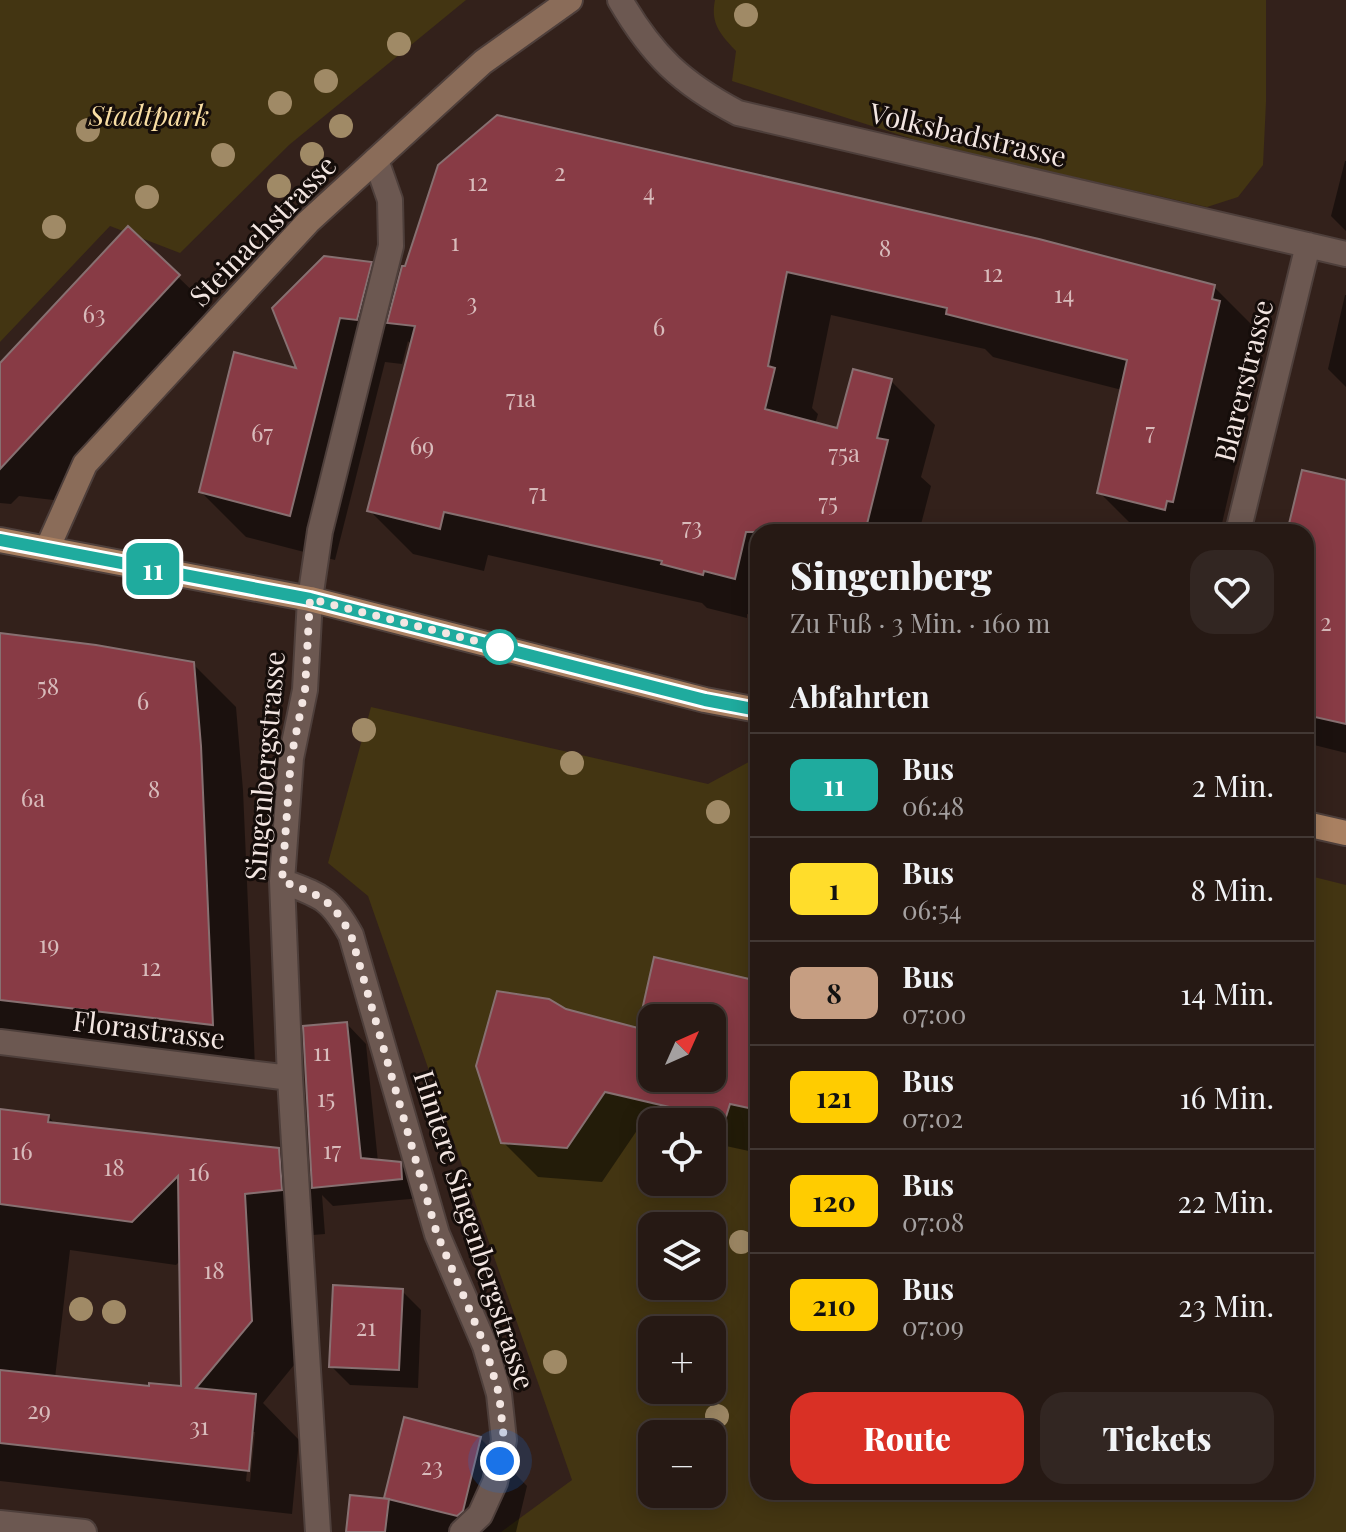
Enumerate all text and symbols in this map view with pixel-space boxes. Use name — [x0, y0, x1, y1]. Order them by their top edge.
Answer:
street label: Volksbadstrasse — [865, 93, 1070, 174]
park label: Stadtpark — [88, 96, 209, 133]
street label: Steinachstrasse — [180, 147, 343, 313]
house number: 2 — [554, 155, 566, 187]
house number: 12 — [468, 165, 488, 197]
house number: 4 — [643, 175, 655, 207]
house number: 1 — [451, 225, 460, 257]
house number: 8 — [879, 231, 891, 263]
house number: 12 — [983, 256, 1003, 288]
house number: 14 — [1054, 277, 1074, 309]
house number: 3 — [467, 285, 477, 317]
street label: Blarerstrasse — [1205, 296, 1281, 466]
house number: 63 — [82, 297, 106, 329]
house number: 6 — [653, 310, 665, 342]
house number: 71a — [506, 381, 536, 413]
house number: 7 — [1145, 414, 1155, 446]
house number: 67 — [251, 416, 273, 448]
house number: 69 — [410, 429, 434, 461]
house number: 75a — [828, 436, 860, 468]
house number: 71 — [529, 475, 547, 507]
house number: 75 — [818, 485, 838, 517]
house number: 73 — [682, 509, 702, 541]
line badge: 11 — [117, 543, 189, 595]
text: Singenberg — [790, 549, 992, 600]
text: 11 — [142, 550, 164, 587]
button: heart — [1190, 550, 1274, 634]
text: Zu Fuß · 3 Min. · 160 m — [790, 605, 1050, 640]
house number: 2 — [1320, 605, 1332, 637]
unlabelled marker — [483, 630, 517, 664]
street label: Singenbergstrasse — [235, 650, 292, 882]
house number: 58 — [37, 669, 59, 701]
text: Abfahrten — [790, 676, 930, 716]
house number: 6 — [137, 684, 149, 716]
text: Bus — [902, 748, 954, 788]
text: 2 Min. — [1192, 765, 1274, 805]
text: 11 — [823, 766, 845, 803]
house number: 8 — [148, 772, 160, 804]
house number: 6a — [21, 781, 45, 813]
text: 06:48 — [902, 788, 964, 823]
text: Bus — [902, 852, 954, 892]
text: 8 Min. — [1191, 869, 1274, 909]
text: 1 — [829, 870, 839, 907]
text: 06:54 — [902, 892, 962, 927]
house number: 19 — [38, 927, 60, 959]
house number: 12 — [141, 950, 161, 982]
text: Bus — [902, 956, 954, 996]
text: 14 Min. — [1180, 973, 1274, 1013]
text: 8 — [826, 974, 842, 1011]
text: 07:00 — [902, 996, 966, 1031]
street label: Florastrasse — [71, 1001, 227, 1056]
north arrow — [638, 1004, 726, 1092]
map controls — [638, 1004, 726, 1508]
house number: 11 — [313, 1035, 331, 1067]
text: Bus — [902, 1060, 954, 1100]
street label: Hintere Singenbergstrasse — [406, 1065, 545, 1394]
text: 16 Min. — [1180, 1077, 1274, 1117]
text: 121 — [816, 1078, 852, 1115]
house number: 15 — [317, 1081, 335, 1113]
text: 07:02 — [902, 1100, 963, 1135]
button: locate — [638, 1108, 726, 1196]
house number: 17 — [323, 1133, 342, 1165]
house number: 16 — [11, 1134, 33, 1166]
house number: 18 — [103, 1150, 125, 1182]
house number: 16 — [188, 1155, 210, 1187]
text: Bus — [902, 1164, 954, 1204]
text: 22 Min. — [1177, 1181, 1274, 1221]
text: 120 — [812, 1182, 856, 1219]
text: 07:08 — [902, 1204, 964, 1239]
button: layers — [638, 1212, 726, 1300]
house number: 18 — [203, 1253, 225, 1285]
text: Bus — [902, 1268, 954, 1308]
text: 23 Min. — [1178, 1285, 1274, 1325]
text: 210 — [812, 1286, 856, 1323]
text: 07:09 — [902, 1308, 964, 1343]
house number: 21 — [356, 1310, 376, 1342]
button: + — [638, 1316, 726, 1404]
button: Route — [790, 1392, 1024, 1484]
button: Tickets — [1040, 1392, 1274, 1484]
house number: 29 — [27, 1393, 51, 1425]
house number: 31 — [189, 1409, 209, 1441]
button: − — [638, 1420, 726, 1508]
your location — [480, 1441, 520, 1481]
house number: 23 — [421, 1449, 443, 1481]

